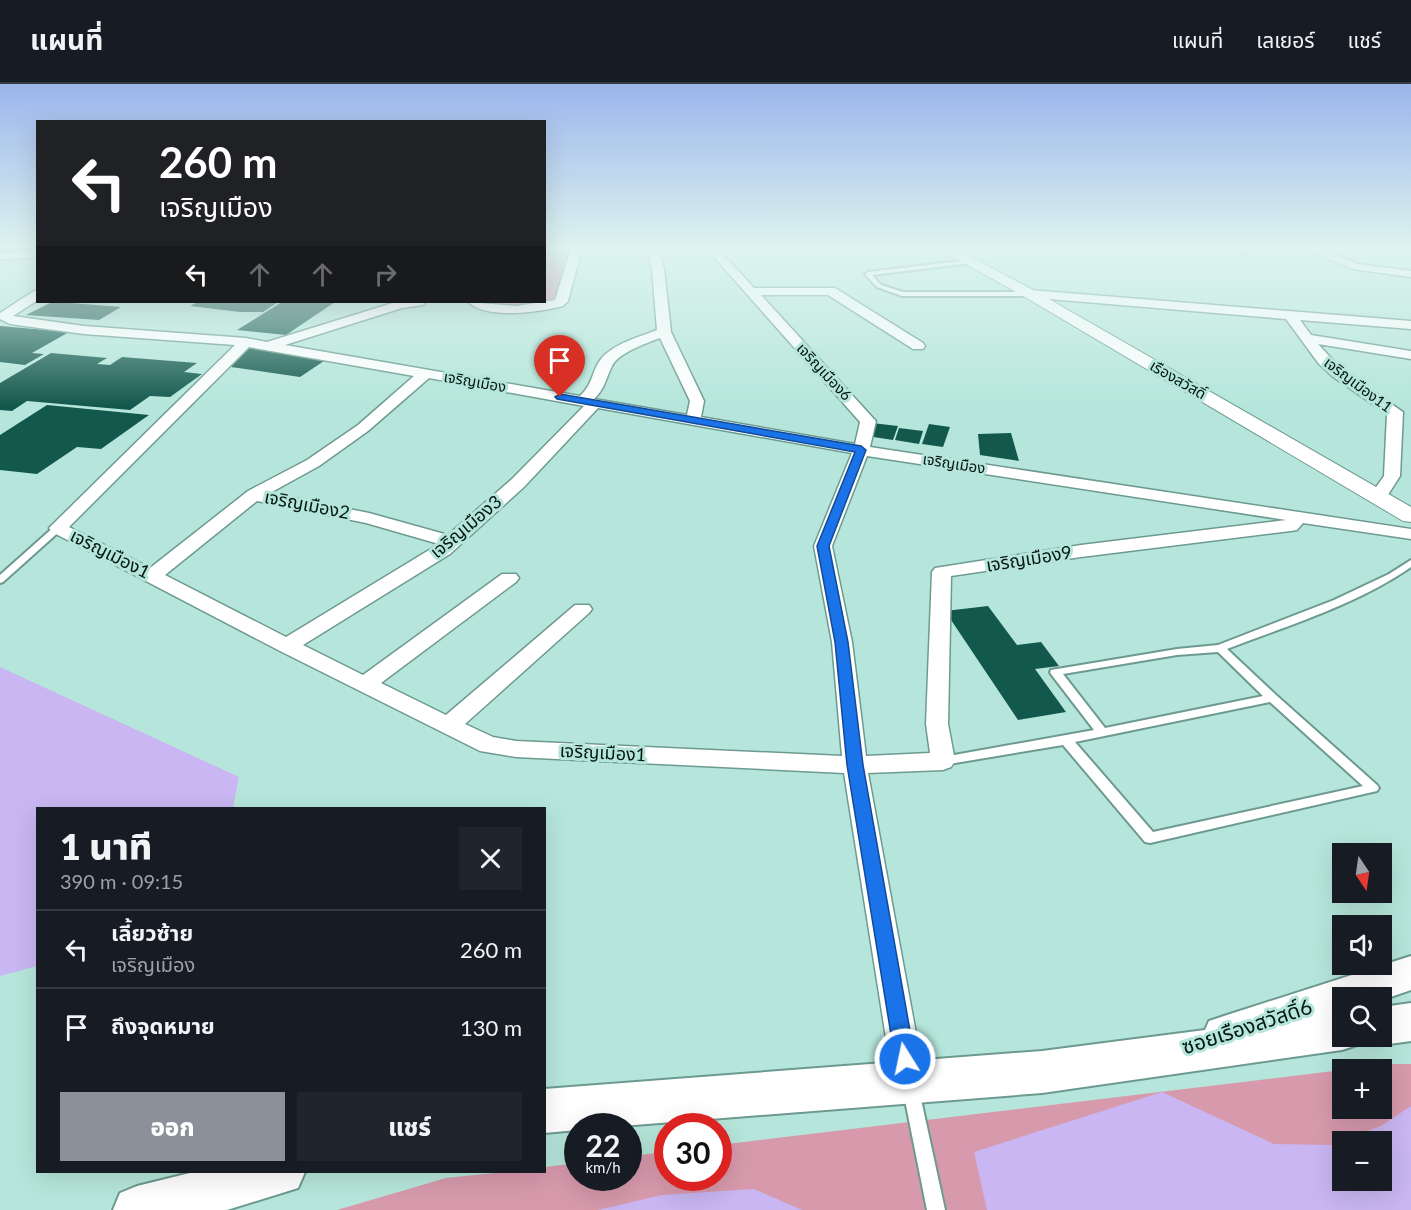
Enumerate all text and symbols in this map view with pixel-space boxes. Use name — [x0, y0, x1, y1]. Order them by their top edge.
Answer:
text: แผนที่ — [30, 22, 103, 56]
text: แผนที่ — [1172, 27, 1223, 52]
text: เลเยอร์ — [1256, 27, 1315, 52]
text: แชร์ — [1348, 27, 1381, 52]
text: 260 m — [159, 137, 277, 187]
icon: left — [60, 144, 138, 222]
text: เจริญเมือง — [159, 190, 273, 223]
icon: left — [180, 258, 213, 291]
icon: ahead — [243, 258, 276, 291]
icon: ahead — [306, 258, 339, 291]
icon: right — [369, 258, 402, 291]
pin — [534, 335, 585, 397]
street label: เจริญเมือง6 — [794, 339, 856, 404]
icon: arrive — [543, 344, 576, 377]
street label: เจริญเมือง11 — [1321, 353, 1396, 416]
street label: เรืองสวัสดิ์ — [1147, 356, 1210, 402]
street label: เจริญเมือง — [442, 367, 508, 395]
street label: เจริญเมือง — [922, 449, 987, 477]
street label: เจริญเมือง2 — [263, 485, 352, 523]
street label: เจริญเมือง3 — [425, 490, 505, 562]
street label: เจริญเมือง1 — [67, 524, 154, 583]
street label: เจริญเมือง9 — [984, 540, 1073, 576]
street label: เจริญเมือง1 — [559, 739, 647, 765]
text: 1 นาที — [60, 824, 152, 868]
button: close — [459, 827, 522, 890]
north arrow — [1332, 843, 1392, 903]
map controls — [1332, 843, 1392, 1191]
text: 390 m · 09:15 — [60, 869, 183, 893]
button: sound — [1332, 915, 1392, 975]
text: เลี้ยวซ้าย — [111, 919, 193, 946]
icon: left — [60, 933, 93, 966]
text: 260 m — [460, 936, 522, 963]
text: เจริญเมือง — [111, 952, 195, 976]
button: search — [1332, 987, 1392, 1047]
street label: ซอยเรืองสวัสดิ์6 — [1178, 993, 1315, 1058]
icon: arrive — [60, 1011, 93, 1044]
text: ถึงจุดหมาย — [111, 1012, 215, 1039]
text: 130 m — [460, 1014, 522, 1041]
position arrow — [873, 1027, 937, 1091]
button: + — [1332, 1059, 1392, 1119]
button: ออก — [60, 1092, 285, 1161]
button: แชร์ — [297, 1092, 522, 1161]
speed limit sign: 30 — [654, 1113, 732, 1191]
text: 22 — [586, 1127, 620, 1163]
button: − — [1332, 1131, 1392, 1191]
text: km/h — [585, 1158, 621, 1176]

